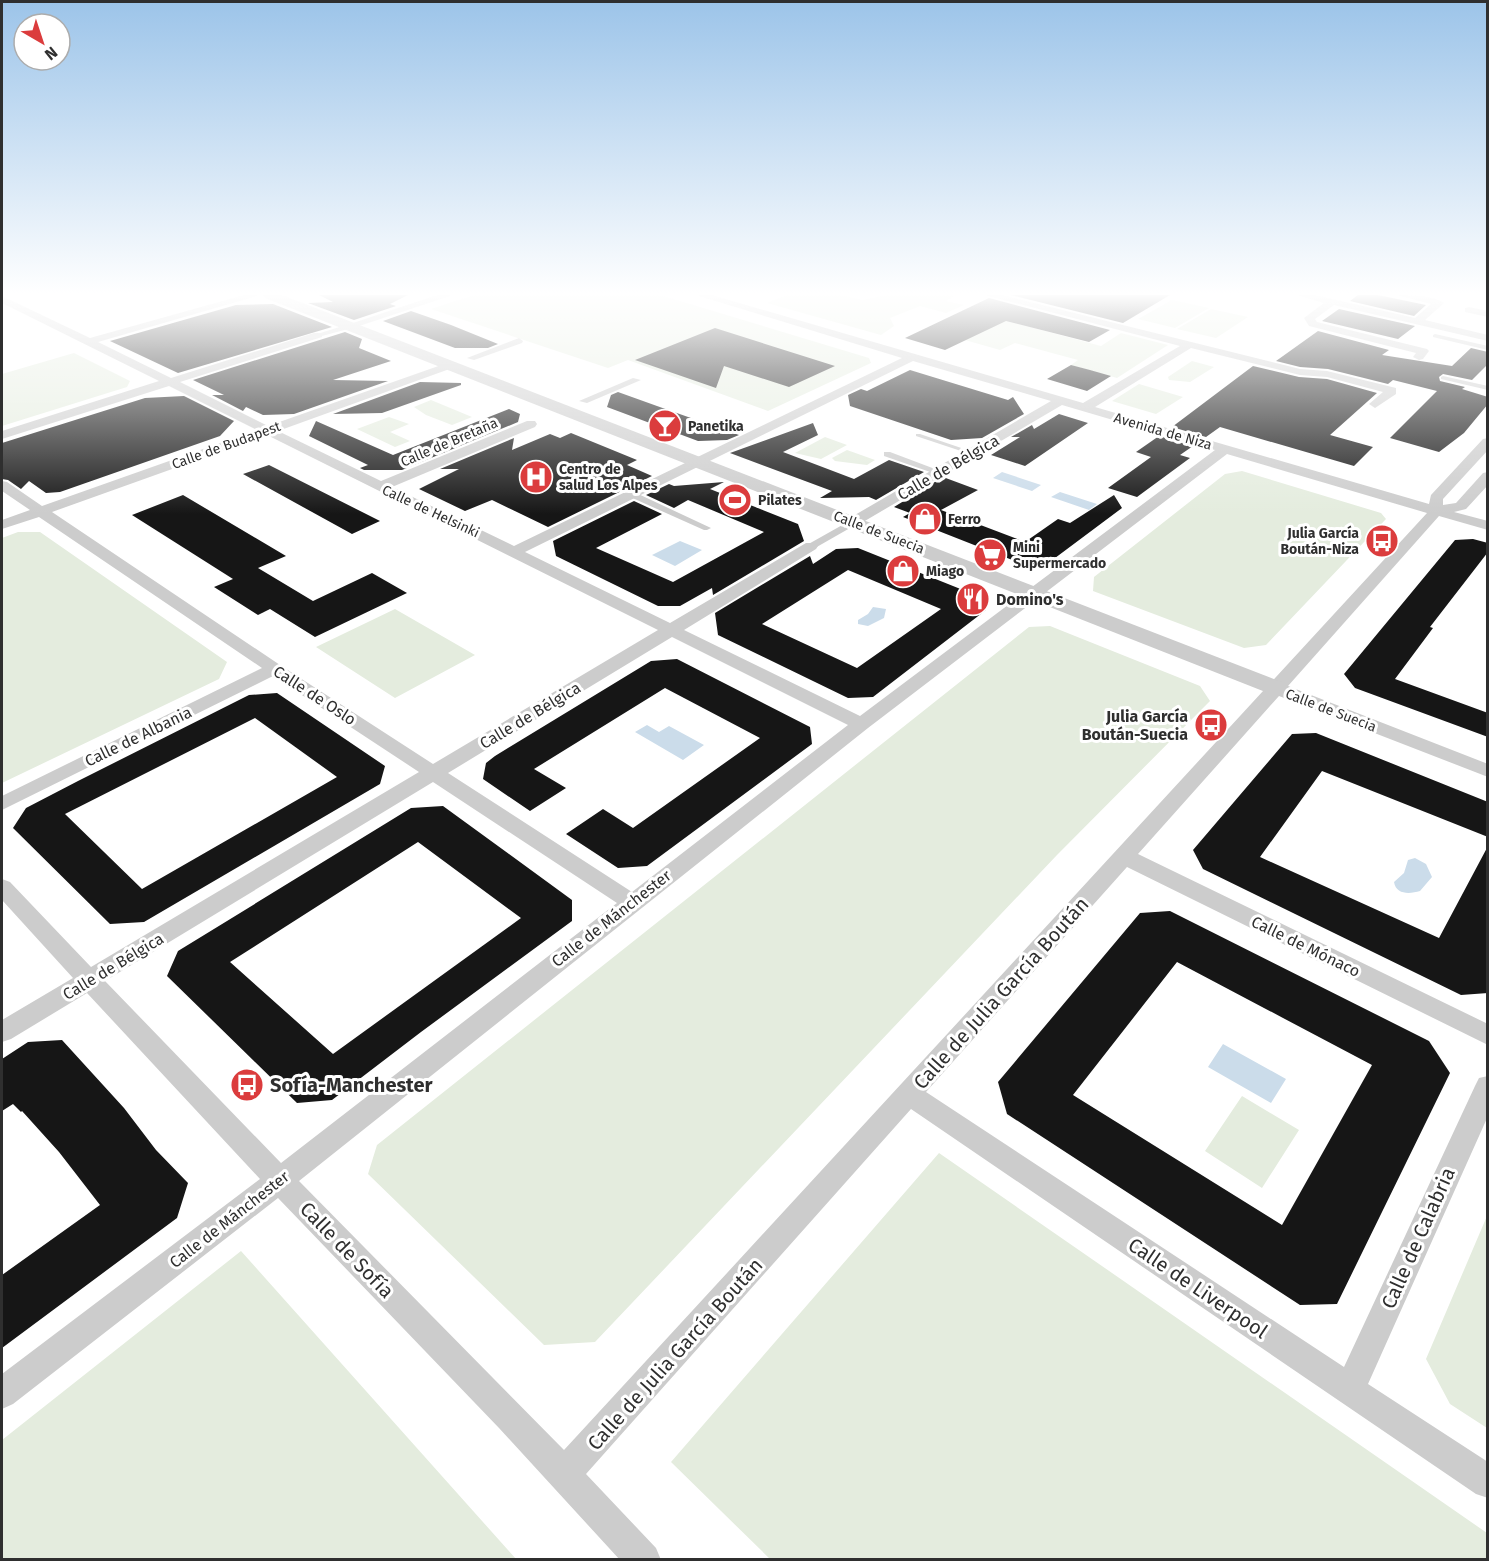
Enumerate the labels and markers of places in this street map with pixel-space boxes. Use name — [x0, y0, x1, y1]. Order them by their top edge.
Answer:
bar icon: Panetika — [647, 408, 683, 444]
place label: Panetika — [688, 418, 744, 435]
hospital icon: Centro de salud Los Alpes — [518, 459, 554, 495]
place label: Centro de salud Los Alpes — [559, 461, 658, 494]
sports icon: Pilates — [717, 482, 753, 518]
place label: Pilates — [758, 492, 802, 509]
shop icon: Ferro — [907, 501, 943, 537]
place label: Ferro — [948, 511, 981, 528]
bus stop icon: Julia García Boután-Niza — [1364, 523, 1400, 559]
place label: Julia García Boután-Niza — [1280, 525, 1359, 558]
supermarket icon: Mini Supermercado — [972, 537, 1008, 573]
place label: Mini Supermercado — [1013, 539, 1106, 572]
shop icon: Miago — [885, 553, 921, 589]
place label: Miago — [926, 563, 964, 580]
restaurant icon: Domino's — [955, 581, 991, 617]
place label: Domino's — [996, 590, 1064, 609]
place label: Julia García Boután-Suecia — [1082, 707, 1188, 744]
bus stop icon: Julia García Boután-Suecia — [1193, 707, 1229, 743]
bus stop icon: Sofía-Manchester — [229, 1067, 265, 1103]
place label: Sofía-Manchester — [270, 1073, 433, 1097]

